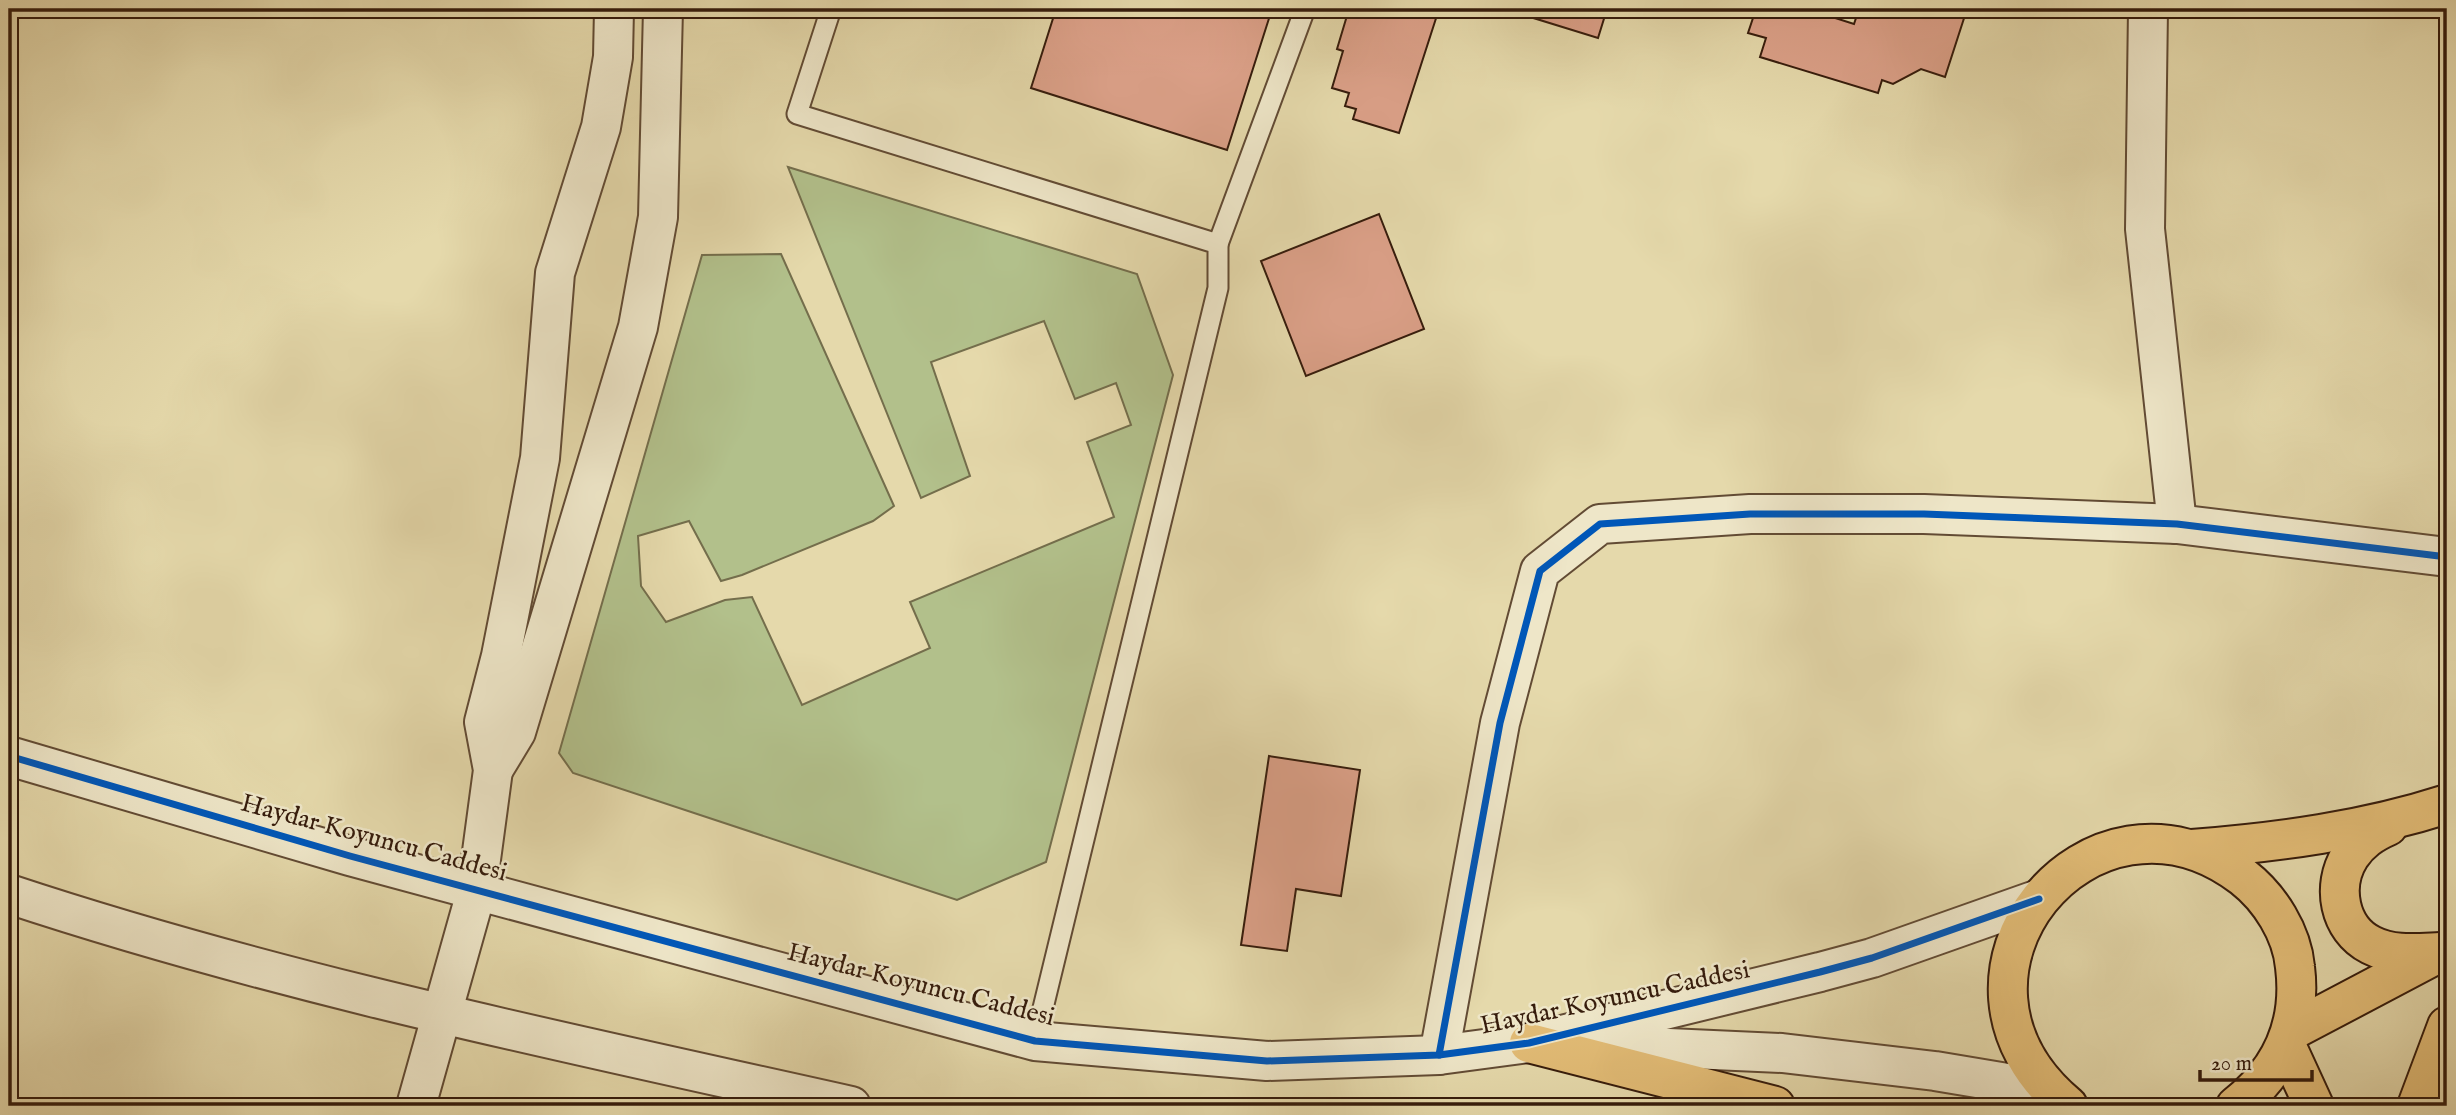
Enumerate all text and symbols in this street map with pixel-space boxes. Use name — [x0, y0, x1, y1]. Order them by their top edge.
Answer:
street label: Haydar Koyuncu Caddesi — [237, 787, 511, 889]
street label: Haydar Koyuncu Caddesi — [784, 936, 1058, 1034]
street label: Haydar Koyuncu Caddesi — [1477, 953, 1753, 1043]
scale bar — [2200, 1038, 2312, 1082]
text: 20 m — [2211, 1051, 2252, 1078]

